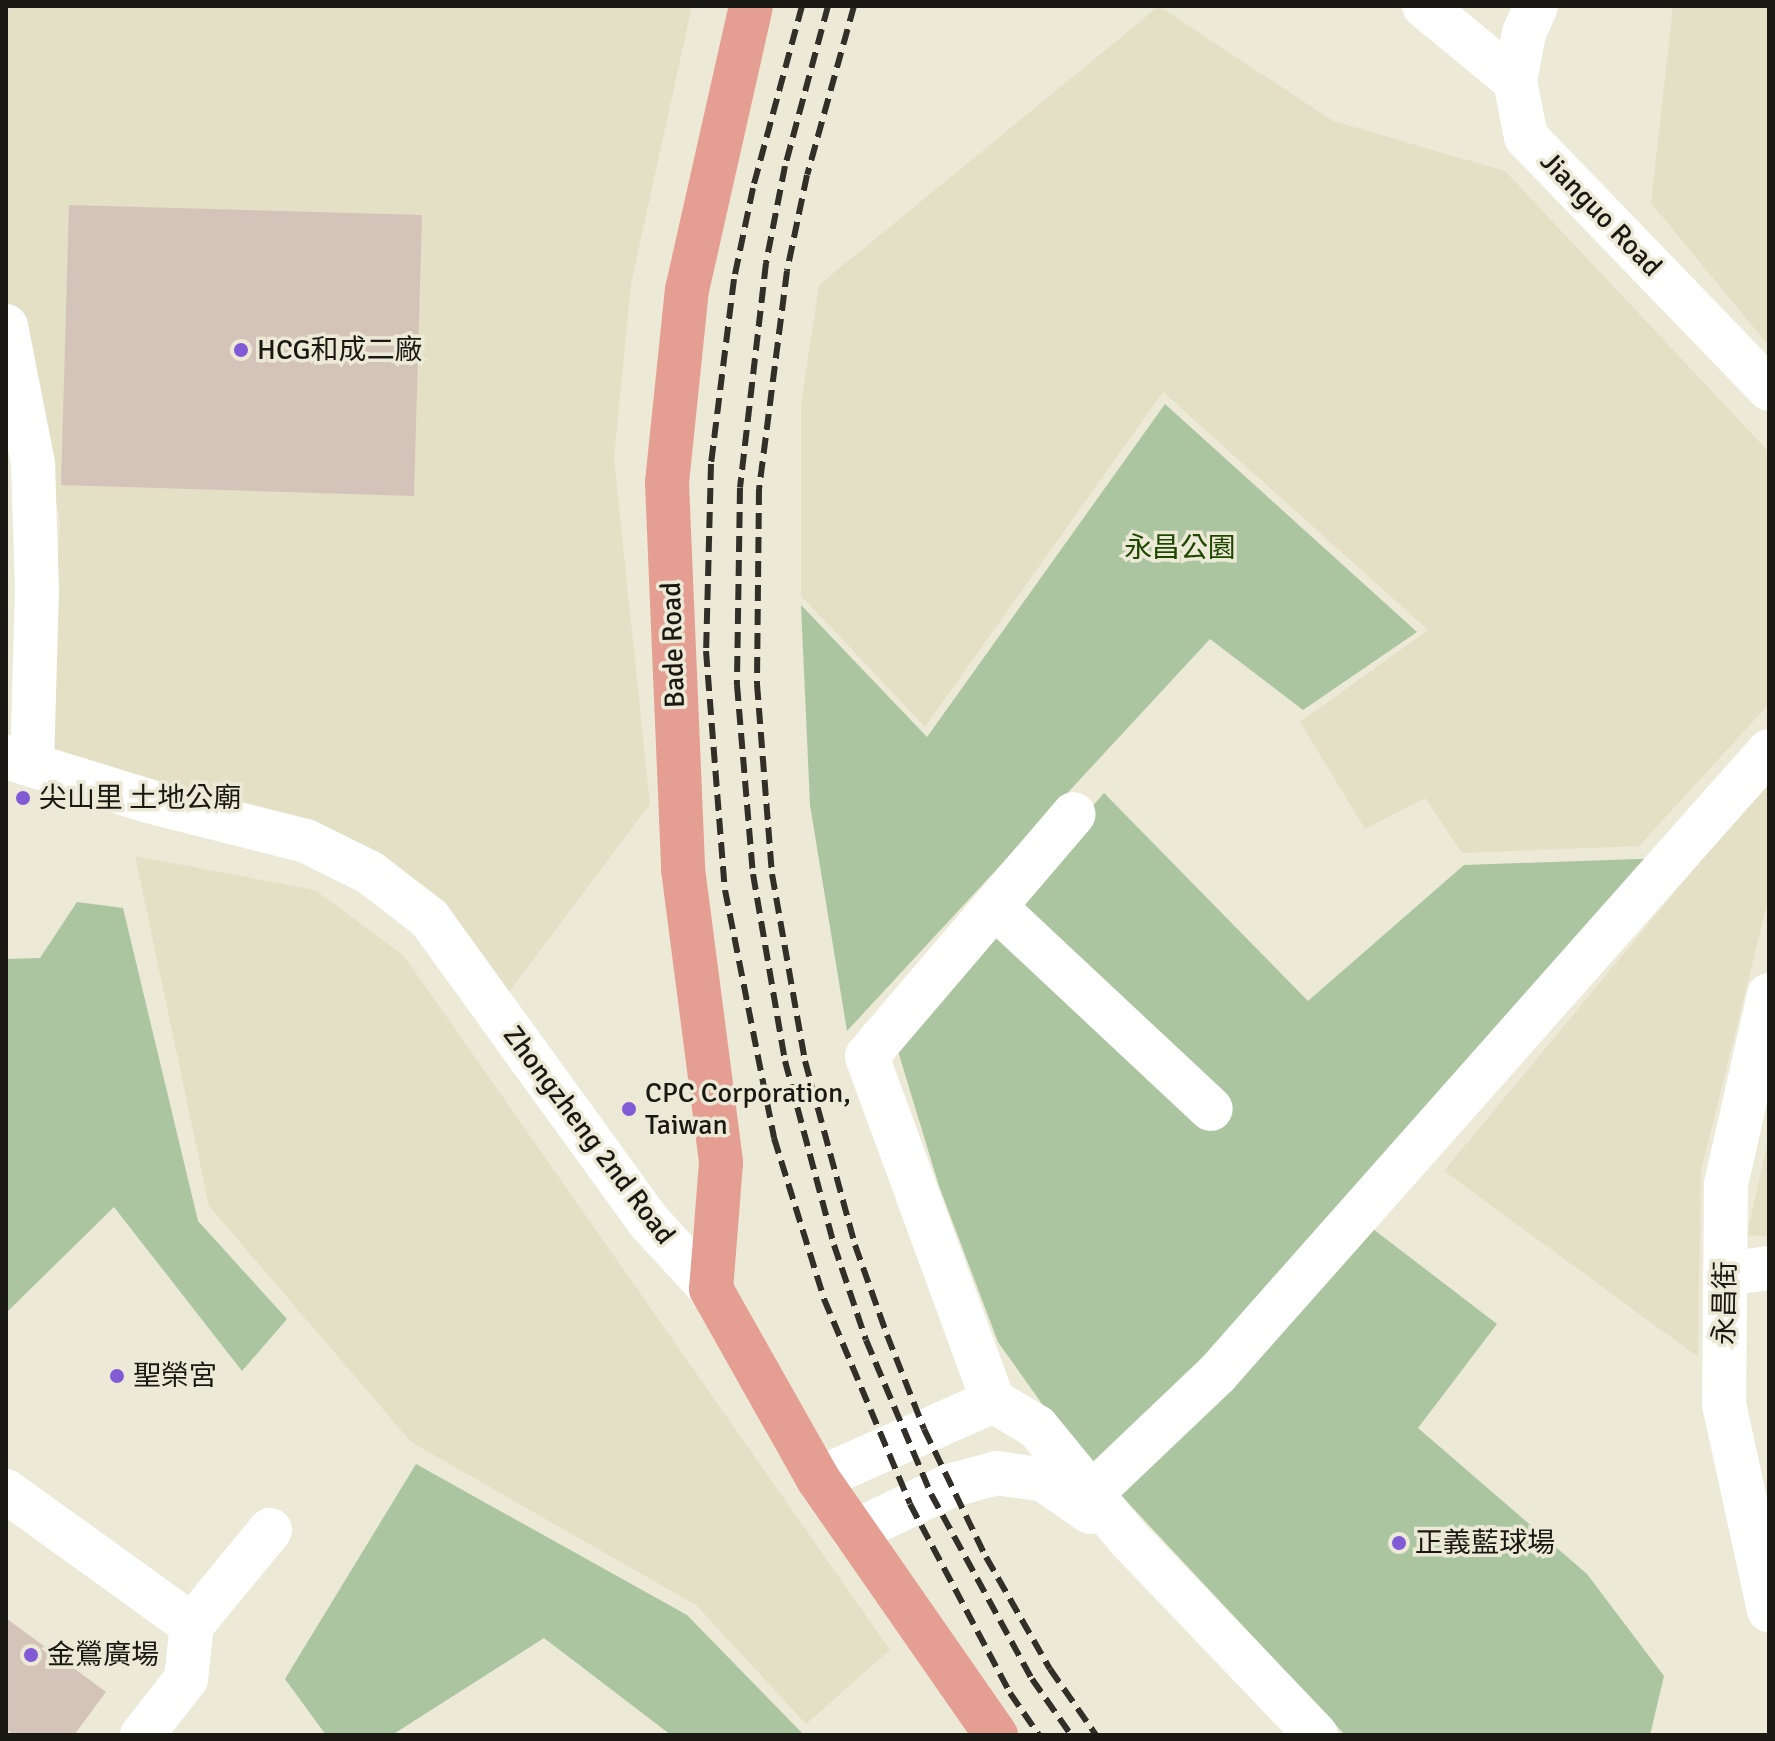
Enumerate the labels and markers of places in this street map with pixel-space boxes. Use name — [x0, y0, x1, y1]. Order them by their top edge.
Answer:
place label: HCG和成二廠 — [257, 333, 423, 367]
marker: HCG和成二廠 — [232, 341, 250, 359]
place label: 尖山里 土地公廟 — [39, 781, 241, 815]
marker: 尖山里 土地公廟 — [14, 789, 32, 807]
place label: CPC Corporation, Taiwan — [645, 1076, 851, 1142]
marker: CPC Corporation, Taiwan — [620, 1100, 638, 1118]
place label: 聖榮宮 — [133, 1359, 217, 1393]
marker: 聖榮宮 — [108, 1367, 126, 1385]
place label: 正義藍球場 — [1415, 1526, 1555, 1560]
marker: 正義藍球場 — [1390, 1534, 1408, 1552]
place label: 金鶯廣場 — [47, 1638, 159, 1672]
marker: 金鶯廣場 — [22, 1646, 40, 1664]

